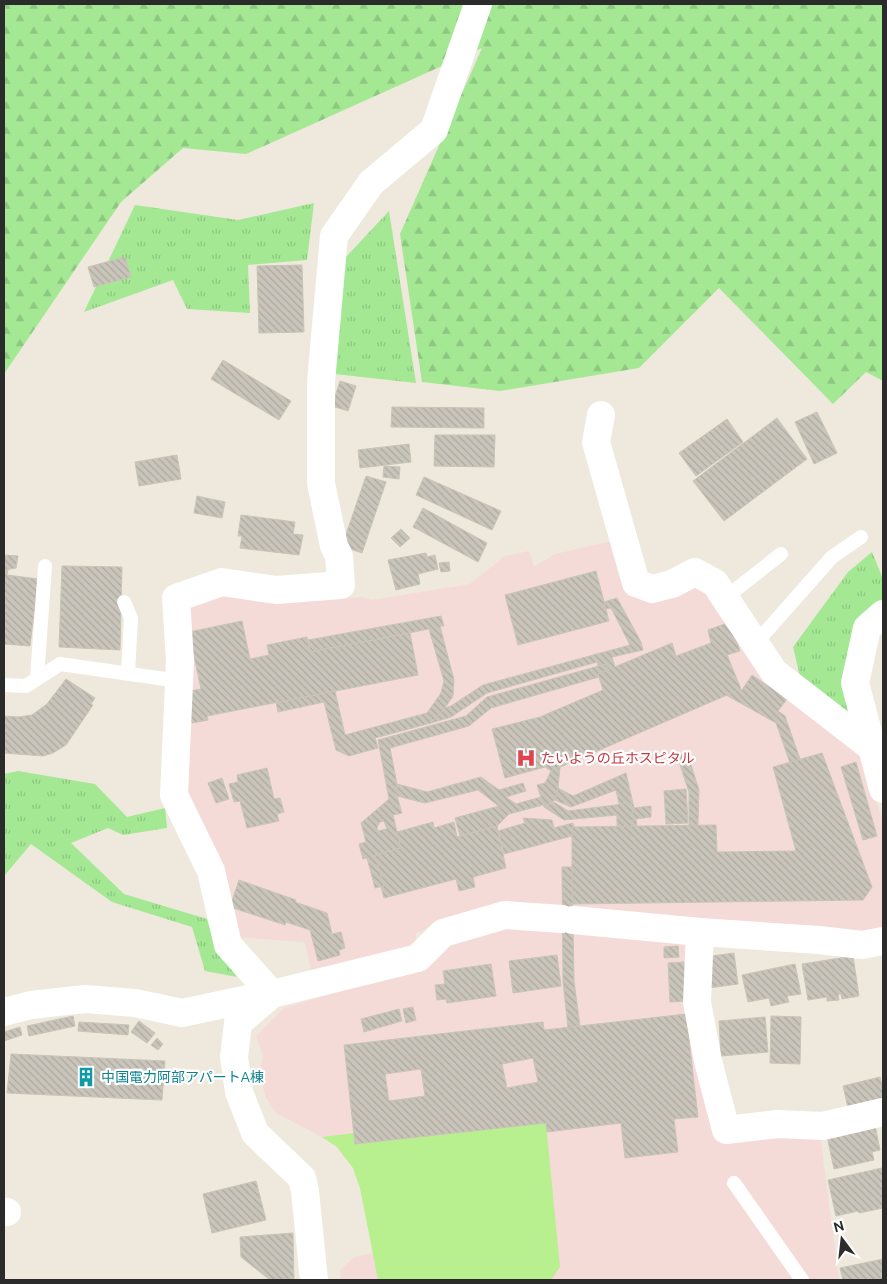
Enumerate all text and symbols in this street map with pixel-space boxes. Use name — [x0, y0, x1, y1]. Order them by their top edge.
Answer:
hospital icon: たいようの丘ホスピタル — [515, 747, 537, 769]
place label: たいようの丘ホスピタル — [541, 750, 695, 766]
building icon: 中国電力阿部アパートA棟 — [75, 1066, 97, 1088]
place label: 中国電力阿部アパートA棟 — [101, 1069, 264, 1085]
north arrow — [817, 1214, 867, 1264]
text: N — [832, 1217, 846, 1236]

